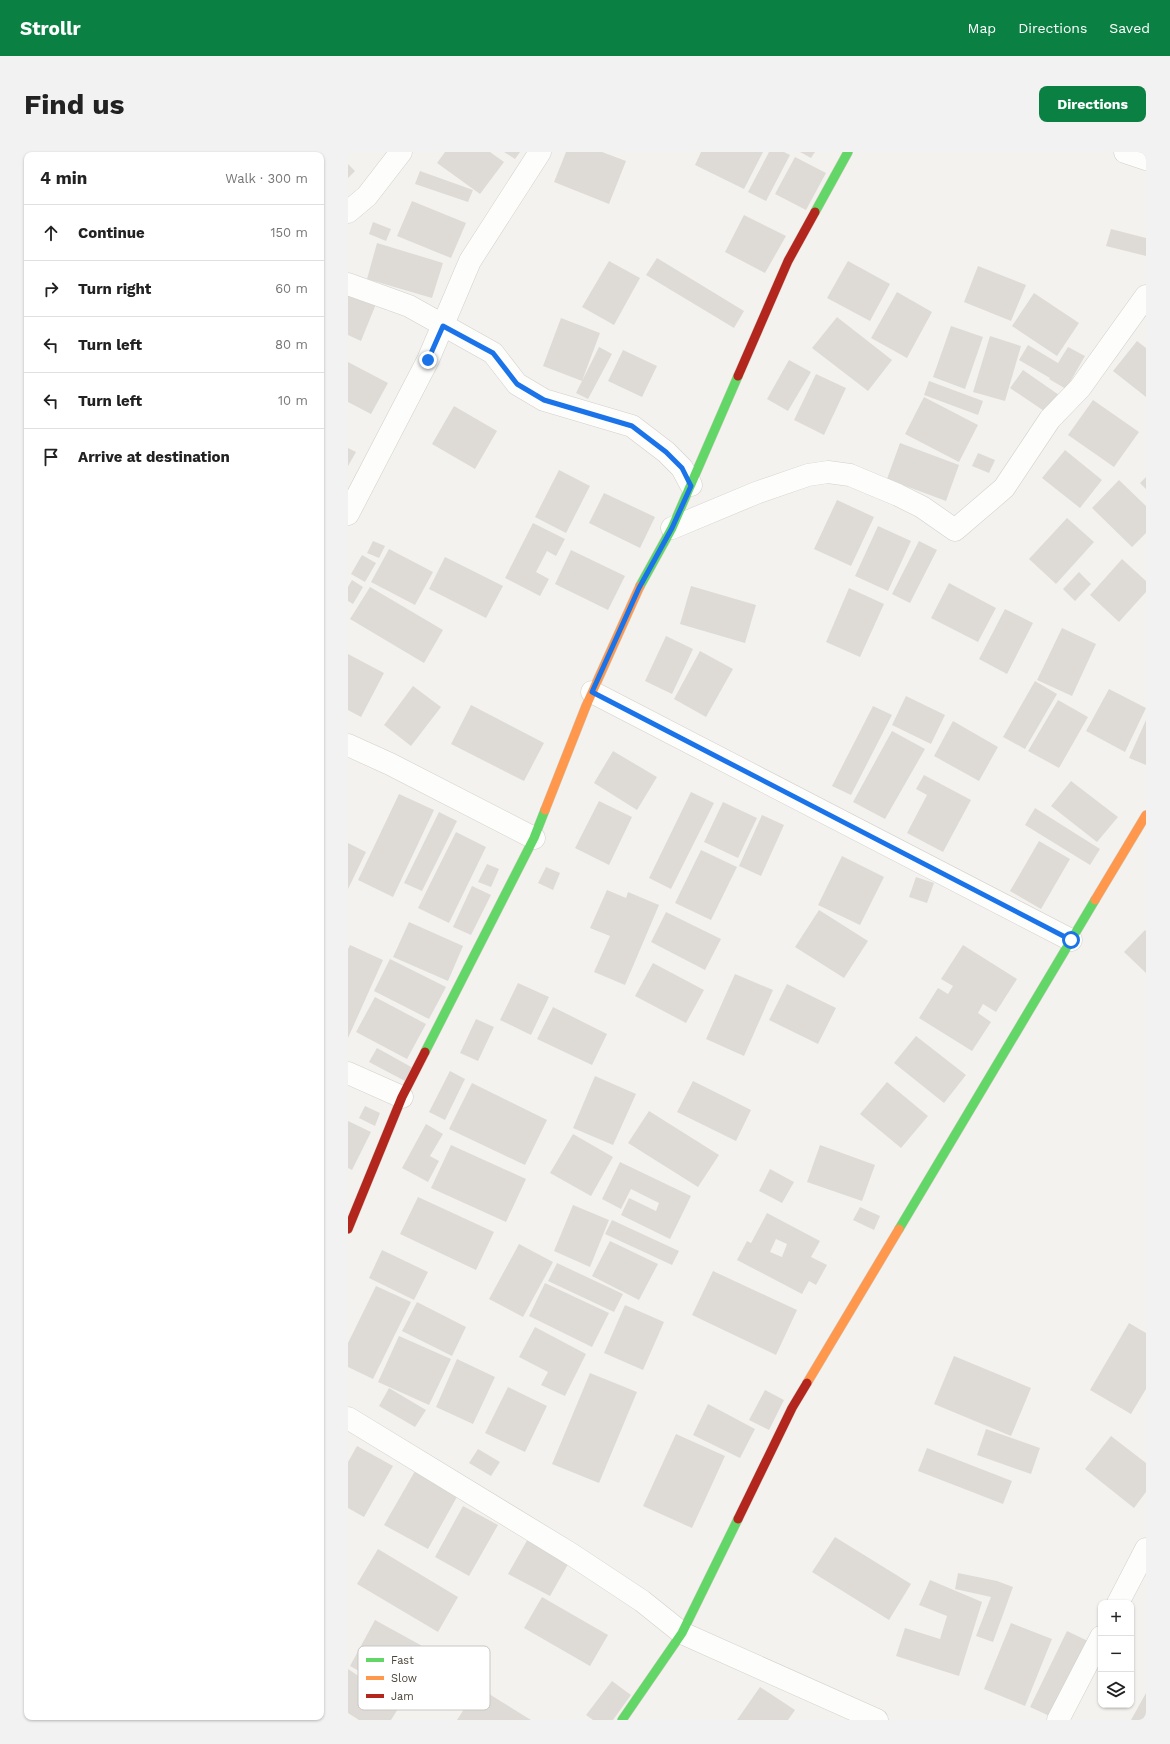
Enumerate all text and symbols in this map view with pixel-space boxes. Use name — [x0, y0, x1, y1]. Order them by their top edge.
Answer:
text: Strollr — [20, 17, 81, 40]
text: Map — [968, 20, 996, 36]
text: Directions — [1018, 20, 1087, 36]
text: Saved — [1109, 20, 1150, 36]
button: Directions — [1039, 86, 1146, 122]
text: Find us — [24, 88, 124, 121]
text: 4 min — [40, 168, 87, 188]
text: Walk · 300 m — [225, 171, 308, 186]
icon: ahead — [40, 222, 62, 244]
text: Continue — [78, 224, 145, 242]
text: 150 m — [270, 225, 308, 240]
icon: right — [40, 278, 62, 300]
text: Turn right — [78, 280, 151, 298]
text: 60 m — [275, 281, 308, 296]
icon: left — [40, 334, 62, 356]
text: Turn left — [78, 336, 142, 354]
text: 80 m — [275, 337, 308, 352]
route end — [419, 351, 437, 369]
icon: left — [40, 390, 62, 412]
text: Turn left — [78, 392, 142, 410]
text: 10 m — [278, 393, 308, 408]
icon: arrive — [40, 446, 62, 468]
text: Arrive at destination — [78, 448, 230, 466]
route start — [1062, 931, 1080, 949]
map controls — [1098, 1600, 1134, 1708]
button: + — [1098, 1600, 1134, 1636]
button: − — [1098, 1636, 1134, 1672]
legend — [358, 1646, 490, 1710]
text: Fast — [391, 1654, 414, 1667]
text: Slow — [391, 1672, 417, 1685]
button: layers — [1098, 1672, 1134, 1708]
text: Jam — [391, 1690, 414, 1703]

